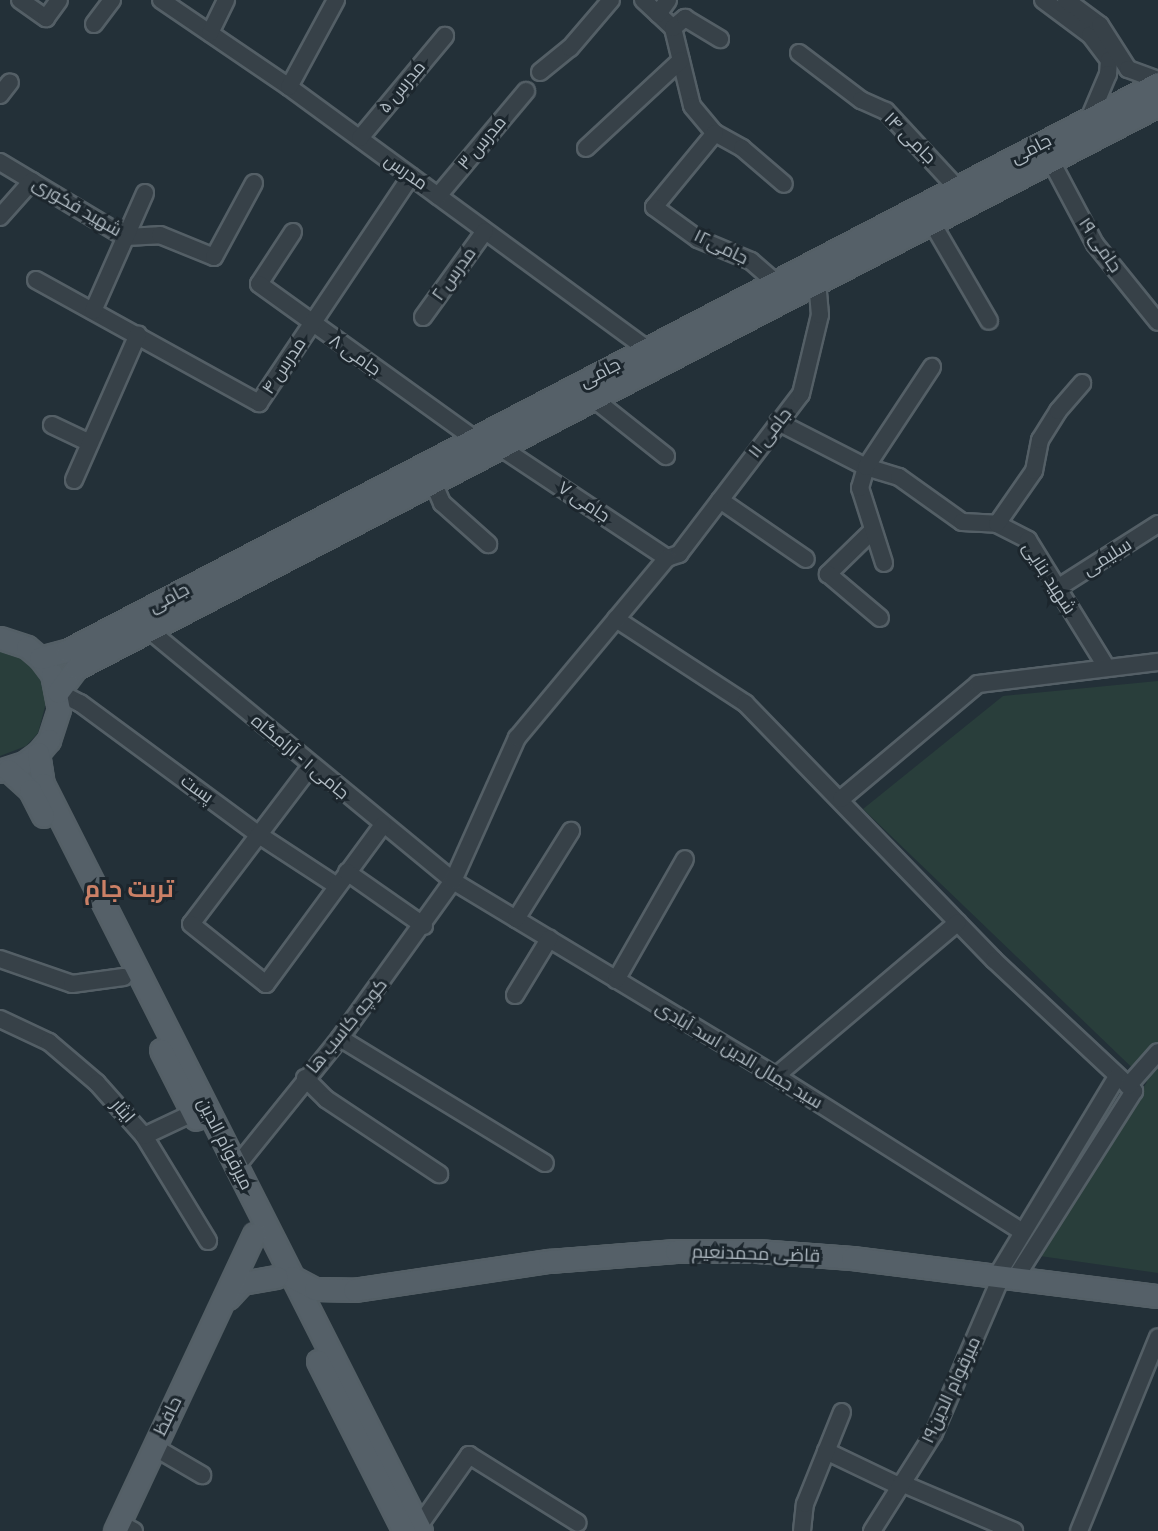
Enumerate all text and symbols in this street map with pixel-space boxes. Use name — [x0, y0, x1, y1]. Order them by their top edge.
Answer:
street label: مدرس ۵ — [374, 56, 430, 118]
street label: جامی ۱۴ — [880, 108, 940, 168]
street label: مدرس ۳ — [453, 112, 511, 174]
street label: جامی — [1007, 130, 1055, 168]
street label: مدرس — [380, 149, 432, 195]
street label: شهید فکوری — [28, 173, 126, 241]
street label: جامی ۱۹ — [1074, 213, 1126, 277]
street label: جامی۱۲ — [690, 225, 752, 269]
street label: مدرس ۲ — [427, 243, 481, 305]
street label: جامی ۸ — [325, 330, 385, 380]
street label: مدرس ۴ — [257, 334, 311, 398]
street label: جامی — [576, 354, 624, 392]
street label: جامی ۱۱ — [744, 404, 796, 462]
street label: جامی ۷ — [554, 477, 614, 527]
street label: سلیمی — [1078, 534, 1136, 580]
street label: شهید بنایی — [1018, 538, 1080, 618]
street label: جامی — [145, 578, 193, 618]
street label: جامی ۱ - آرامگاه — [247, 710, 353, 804]
street label: پست — [176, 770, 218, 808]
district label: تربت جام — [84, 876, 174, 904]
street label: کوچه کاسب ها — [302, 974, 392, 1078]
street label: سید جمال الدین اسد آبادی — [652, 997, 826, 1113]
street label: ایثار — [107, 1094, 139, 1128]
street label: میرقوام الدین — [193, 1094, 257, 1194]
street label: قاضی محمدنعیم — [691, 1241, 821, 1267]
street label: میرقوام الدین۱۹ — [917, 1333, 985, 1447]
street label: حافظ — [149, 1393, 187, 1439]

